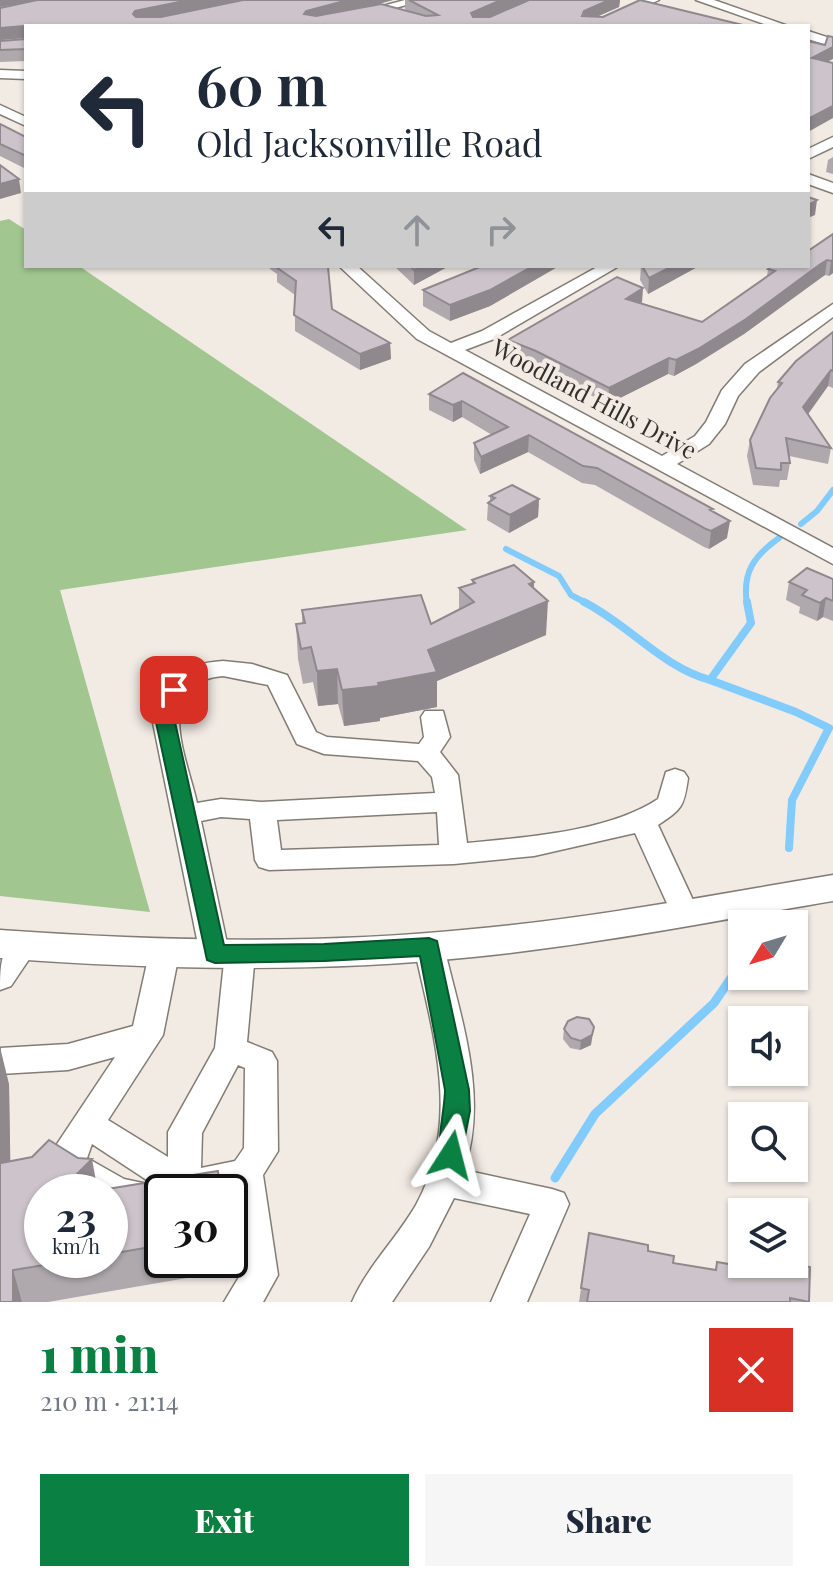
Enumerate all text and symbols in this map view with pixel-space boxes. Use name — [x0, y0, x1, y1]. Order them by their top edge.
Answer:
text: 60 m — [196, 46, 327, 121]
icon: left — [64, 56, 168, 160]
text: Old Jacksonville Road — [196, 118, 543, 166]
icon: left — [311, 208, 355, 252]
icon: ahead — [395, 208, 439, 252]
icon: right — [479, 208, 523, 252]
street label: Woodland Hills Drive — [486, 330, 703, 466]
pin — [140, 656, 208, 724]
icon: arrive — [152, 668, 196, 712]
north arrow — [728, 910, 808, 990]
map controls — [728, 910, 808, 1278]
button: sound — [728, 1006, 808, 1086]
button: search — [728, 1102, 808, 1182]
position arrow — [409, 1113, 493, 1197]
speed limit sign: 30 — [144, 1174, 248, 1278]
text: 23 — [56, 1189, 96, 1242]
button: layers — [728, 1198, 808, 1278]
text: km/h — [52, 1232, 100, 1259]
text: 1 min — [40, 1321, 158, 1385]
button: close — [709, 1328, 793, 1412]
text: 210 m · 21:14 — [40, 1383, 179, 1418]
button: Exit — [40, 1474, 409, 1566]
button: Share — [425, 1474, 793, 1566]

